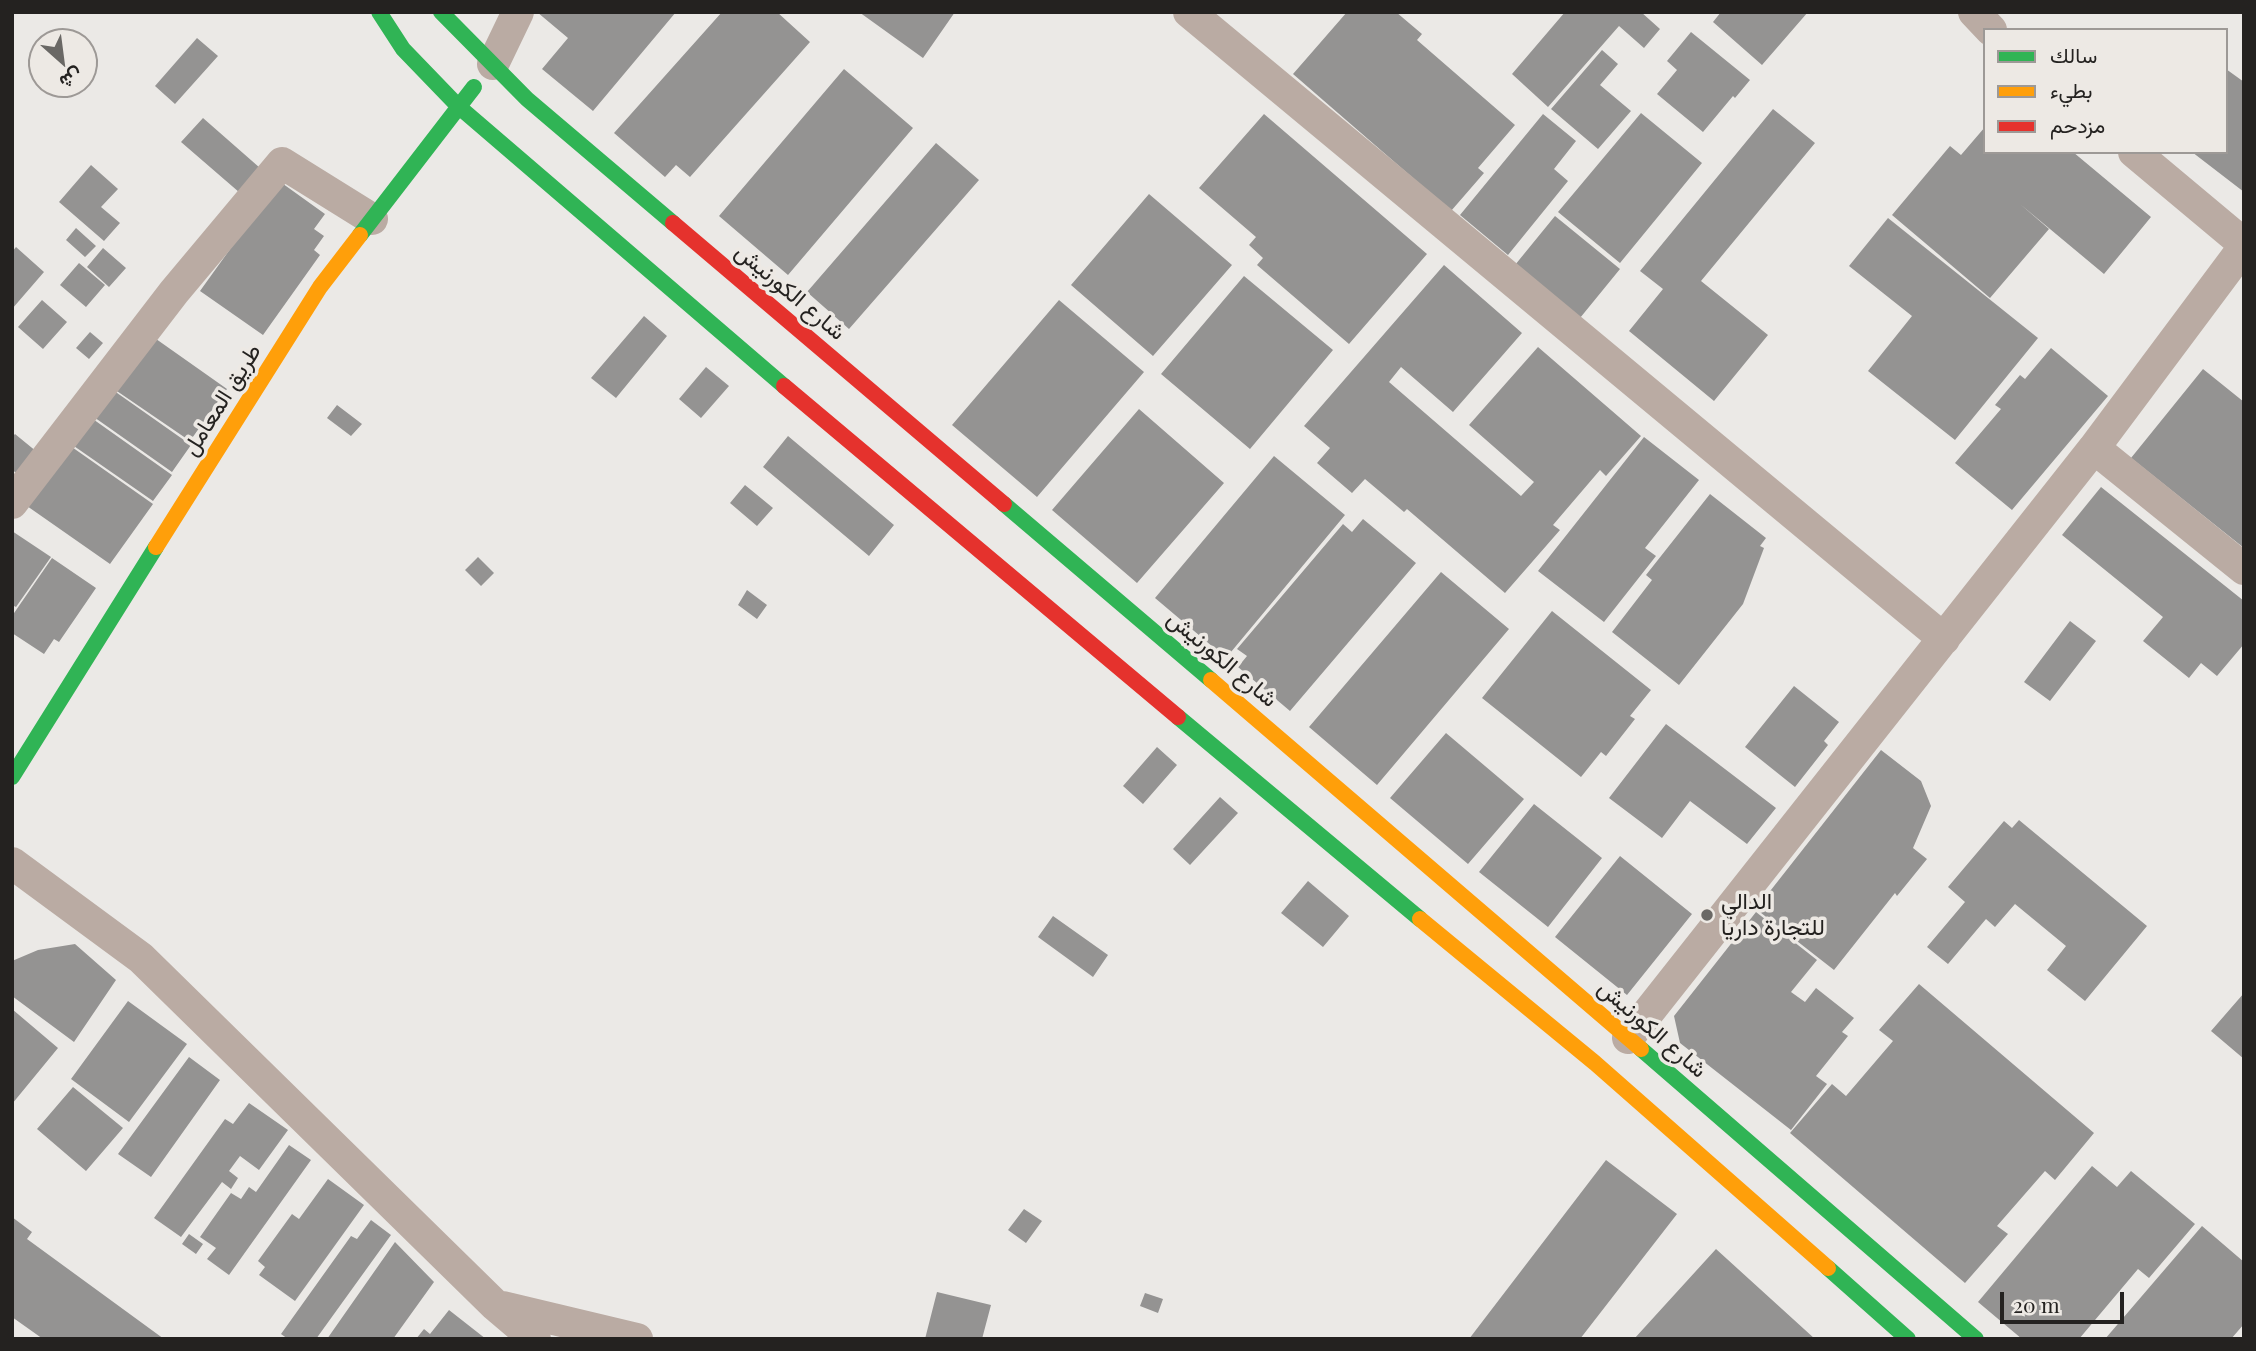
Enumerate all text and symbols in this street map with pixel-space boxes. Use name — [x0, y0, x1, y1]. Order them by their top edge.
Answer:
north arrow — [28, 28, 98, 98]
legend — [1983, 28, 2228, 154]
text: سالك — [2050, 40, 2097, 68]
text: ش — [56, 63, 88, 97]
text: بطيء — [2050, 75, 2093, 103]
text: مزدحم — [2050, 110, 2105, 138]
street label: شارع الكورنيش — [729, 238, 851, 346]
street label: طريق المعامل — [177, 339, 267, 461]
street label: شارع الكورنيش — [1161, 605, 1283, 713]
place label: الدالي للتجارة داريا — [1721, 888, 1825, 942]
marker: الدالي للتجارة داريا — [1699, 907, 1715, 923]
street label: شارع الكورنيش — [1592, 974, 1712, 1084]
scale bar — [2004, 1278, 2128, 1322]
text: 20 m — [2013, 1290, 2060, 1318]

